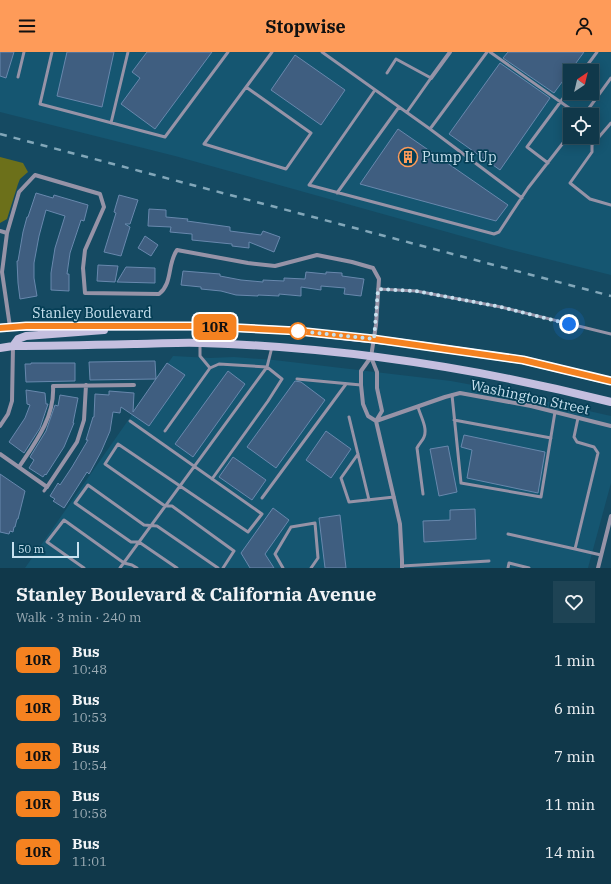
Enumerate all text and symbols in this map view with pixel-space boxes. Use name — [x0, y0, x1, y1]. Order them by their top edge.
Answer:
icon: menu — [16, 15, 38, 37]
text: Stopwise — [265, 15, 346, 38]
icon: person — [573, 15, 595, 37]
north arrow — [563, 64, 599, 100]
map controls — [563, 64, 599, 144]
button: locate — [563, 108, 599, 144]
building icon: Pump It Up — [397, 146, 419, 168]
place label: Pump It Up — [422, 148, 497, 166]
street label: Stanley Boulevard — [32, 304, 152, 322]
line badge: 10R — [192, 314, 238, 340]
your location — [559, 314, 579, 334]
text: 10R — [201, 318, 229, 336]
unlabelled marker — [289, 322, 307, 340]
street label: Washington Street — [469, 376, 591, 418]
scale bar — [12, 540, 79, 559]
text: 50 m — [18, 542, 44, 556]
button: heart — [553, 581, 595, 623]
text: Stanley Boulevard & California Avenue — [16, 582, 376, 606]
text: Walk · 3 min · 240 m — [16, 609, 141, 626]
text: Bus — [72, 642, 100, 661]
text: 10R — [24, 651, 52, 669]
text: 1 min — [554, 651, 595, 670]
text: 10:48 — [72, 661, 107, 678]
text: Bus — [72, 690, 100, 709]
text: 10R — [24, 699, 52, 717]
text: 6 min — [554, 699, 595, 718]
text: 10:53 — [72, 709, 107, 726]
text: Bus — [72, 738, 100, 757]
text: 10R — [24, 747, 52, 765]
text: 7 min — [554, 747, 595, 766]
text: 10:54 — [72, 757, 107, 774]
text: Bus — [72, 786, 100, 805]
text: 10R — [24, 795, 52, 813]
text: 11 min — [545, 795, 595, 814]
text: 10:58 — [72, 805, 107, 822]
text: Bus — [72, 834, 100, 853]
text: 10R — [24, 843, 52, 861]
text: 14 min — [545, 843, 595, 862]
text: 11:01 — [72, 853, 107, 870]

